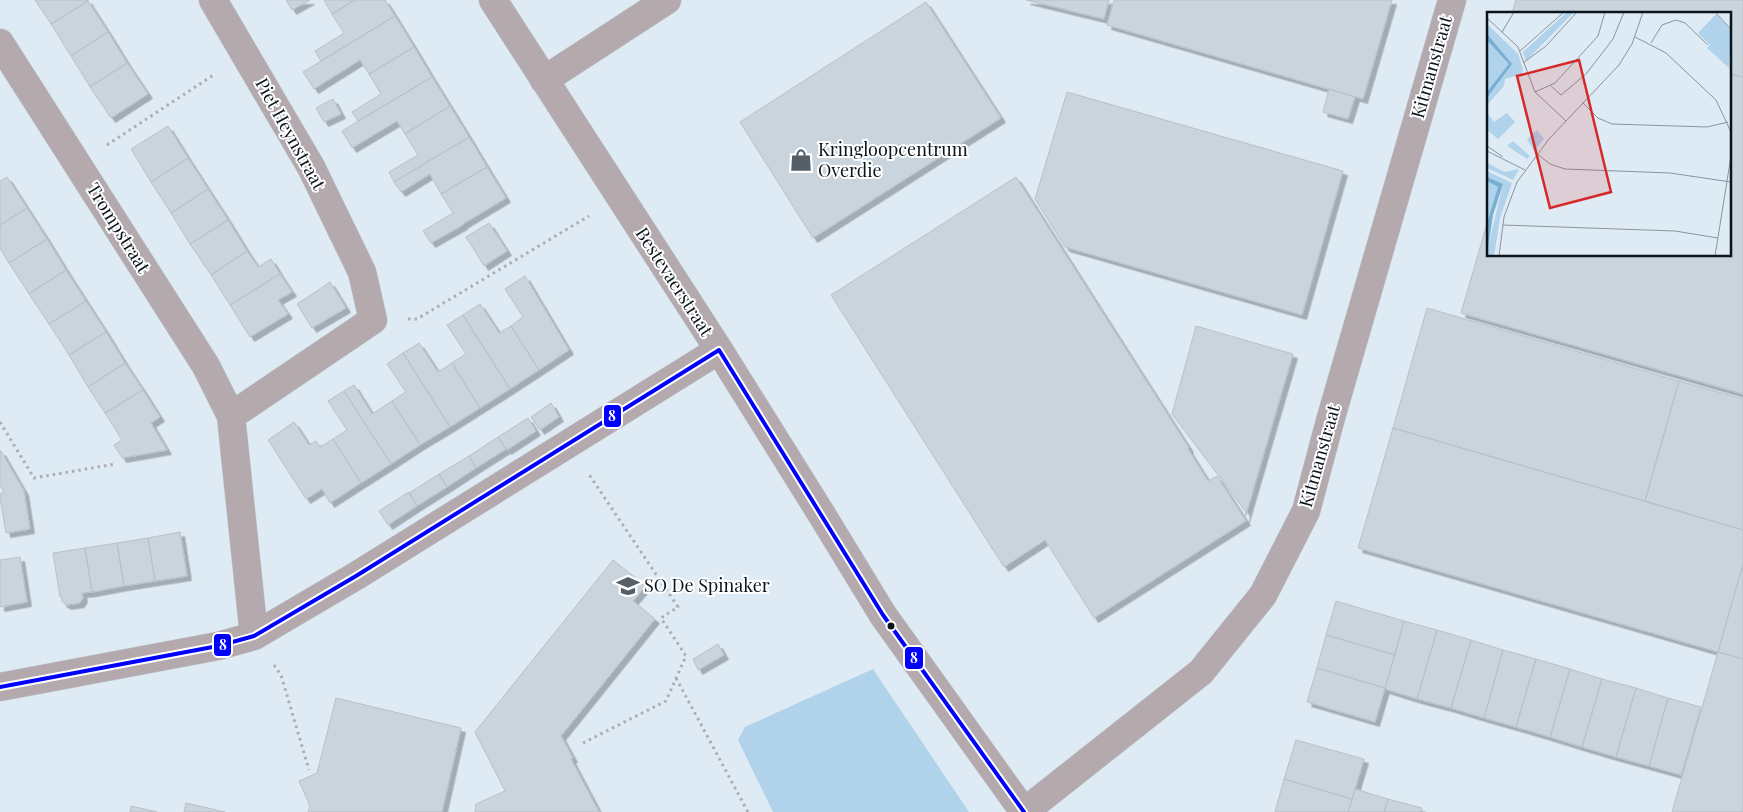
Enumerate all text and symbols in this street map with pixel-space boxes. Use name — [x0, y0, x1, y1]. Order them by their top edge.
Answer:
street label: Kitmanstraat — [1405, 12, 1457, 121]
inset map — [1487, 12, 1730, 256]
street label: Piet Heynstraat — [250, 73, 332, 194]
place label: Kringloopcentrum Overdie — [818, 137, 968, 182]
shop icon: Kringloopcentrum Overdie — [788, 147, 814, 173]
street label: Trompstraat — [82, 178, 156, 278]
street label: Bestevaerstraat — [631, 222, 719, 341]
street label: Kitmanstraat — [1293, 401, 1345, 510]
line badge: 8 — [603, 404, 622, 428]
text: 8 — [608, 406, 616, 425]
school or university icon: SO De Spinaker — [615, 573, 641, 599]
place label: SO De Spinaker — [644, 573, 770, 597]
unlabelled marker — [886, 621, 896, 631]
line badge: 8 — [213, 633, 232, 657]
text: 8 — [219, 635, 227, 654]
line badge: 8 — [904, 646, 924, 670]
text: 8 — [910, 648, 918, 667]

